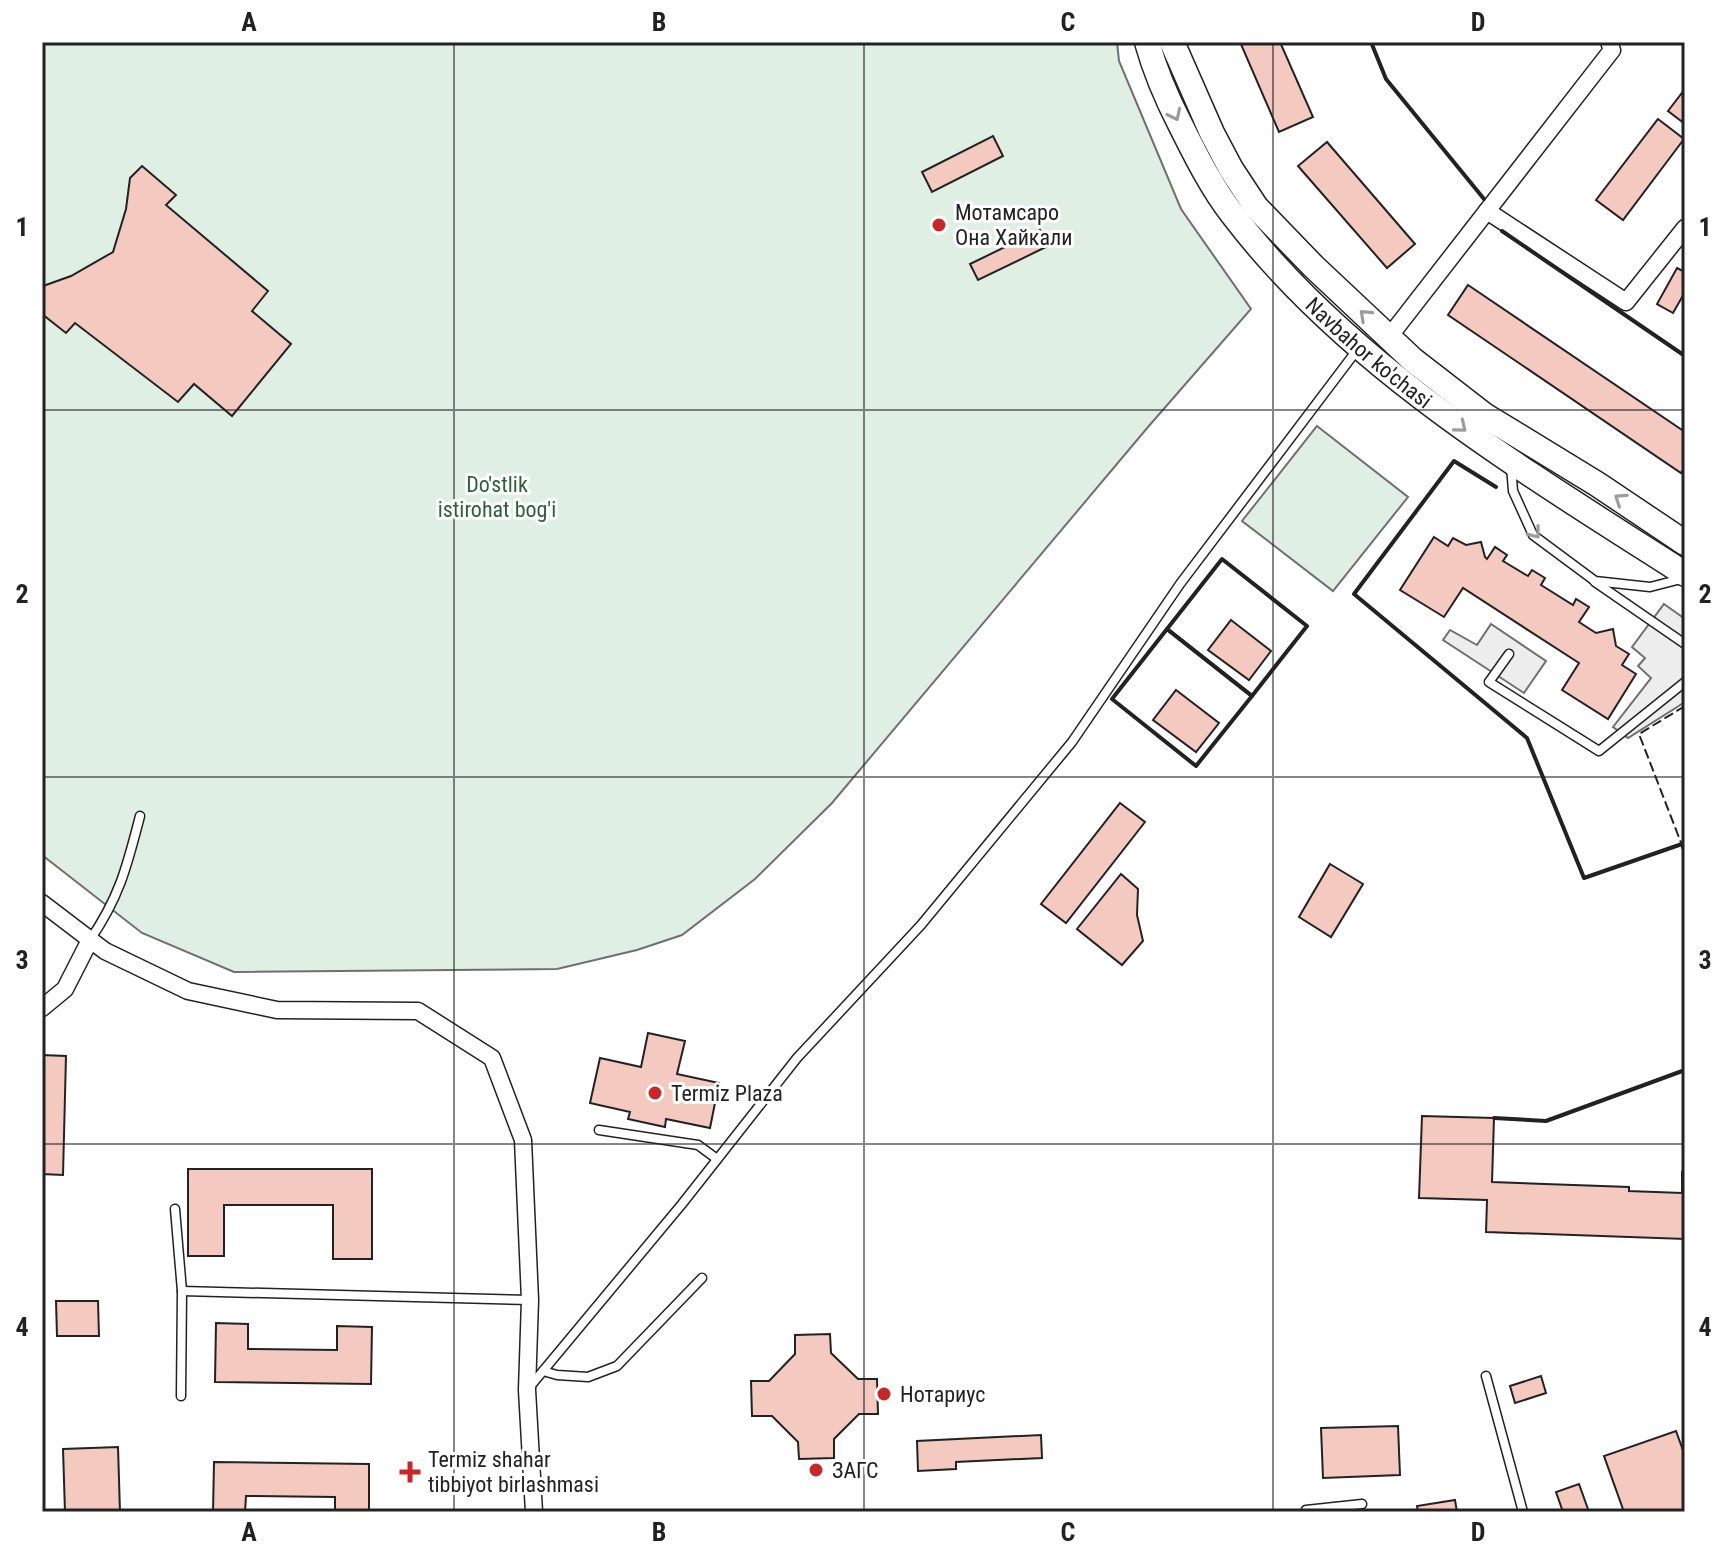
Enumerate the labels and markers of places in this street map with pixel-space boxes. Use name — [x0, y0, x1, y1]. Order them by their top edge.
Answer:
place label: Мотамсаро Она Хайкали — [955, 200, 1072, 250]
marker: Мотамсаро Она Хайкали — [930, 216, 948, 234]
place label: Termiz Plaza — [671, 1081, 783, 1106]
marker: Termiz Plaza — [646, 1084, 664, 1102]
place label: Нотариус — [900, 1382, 985, 1407]
marker: Нотариус — [875, 1385, 893, 1403]
place label: Termiz shahar tibbiyot birlashmasi — [428, 1447, 599, 1497]
place label: ЗАГС — [832, 1458, 879, 1483]
marker: Termiz shahar tibbiyot birlashmasi — [399, 1461, 421, 1483]
marker: ЗАГС — [807, 1461, 825, 1479]

